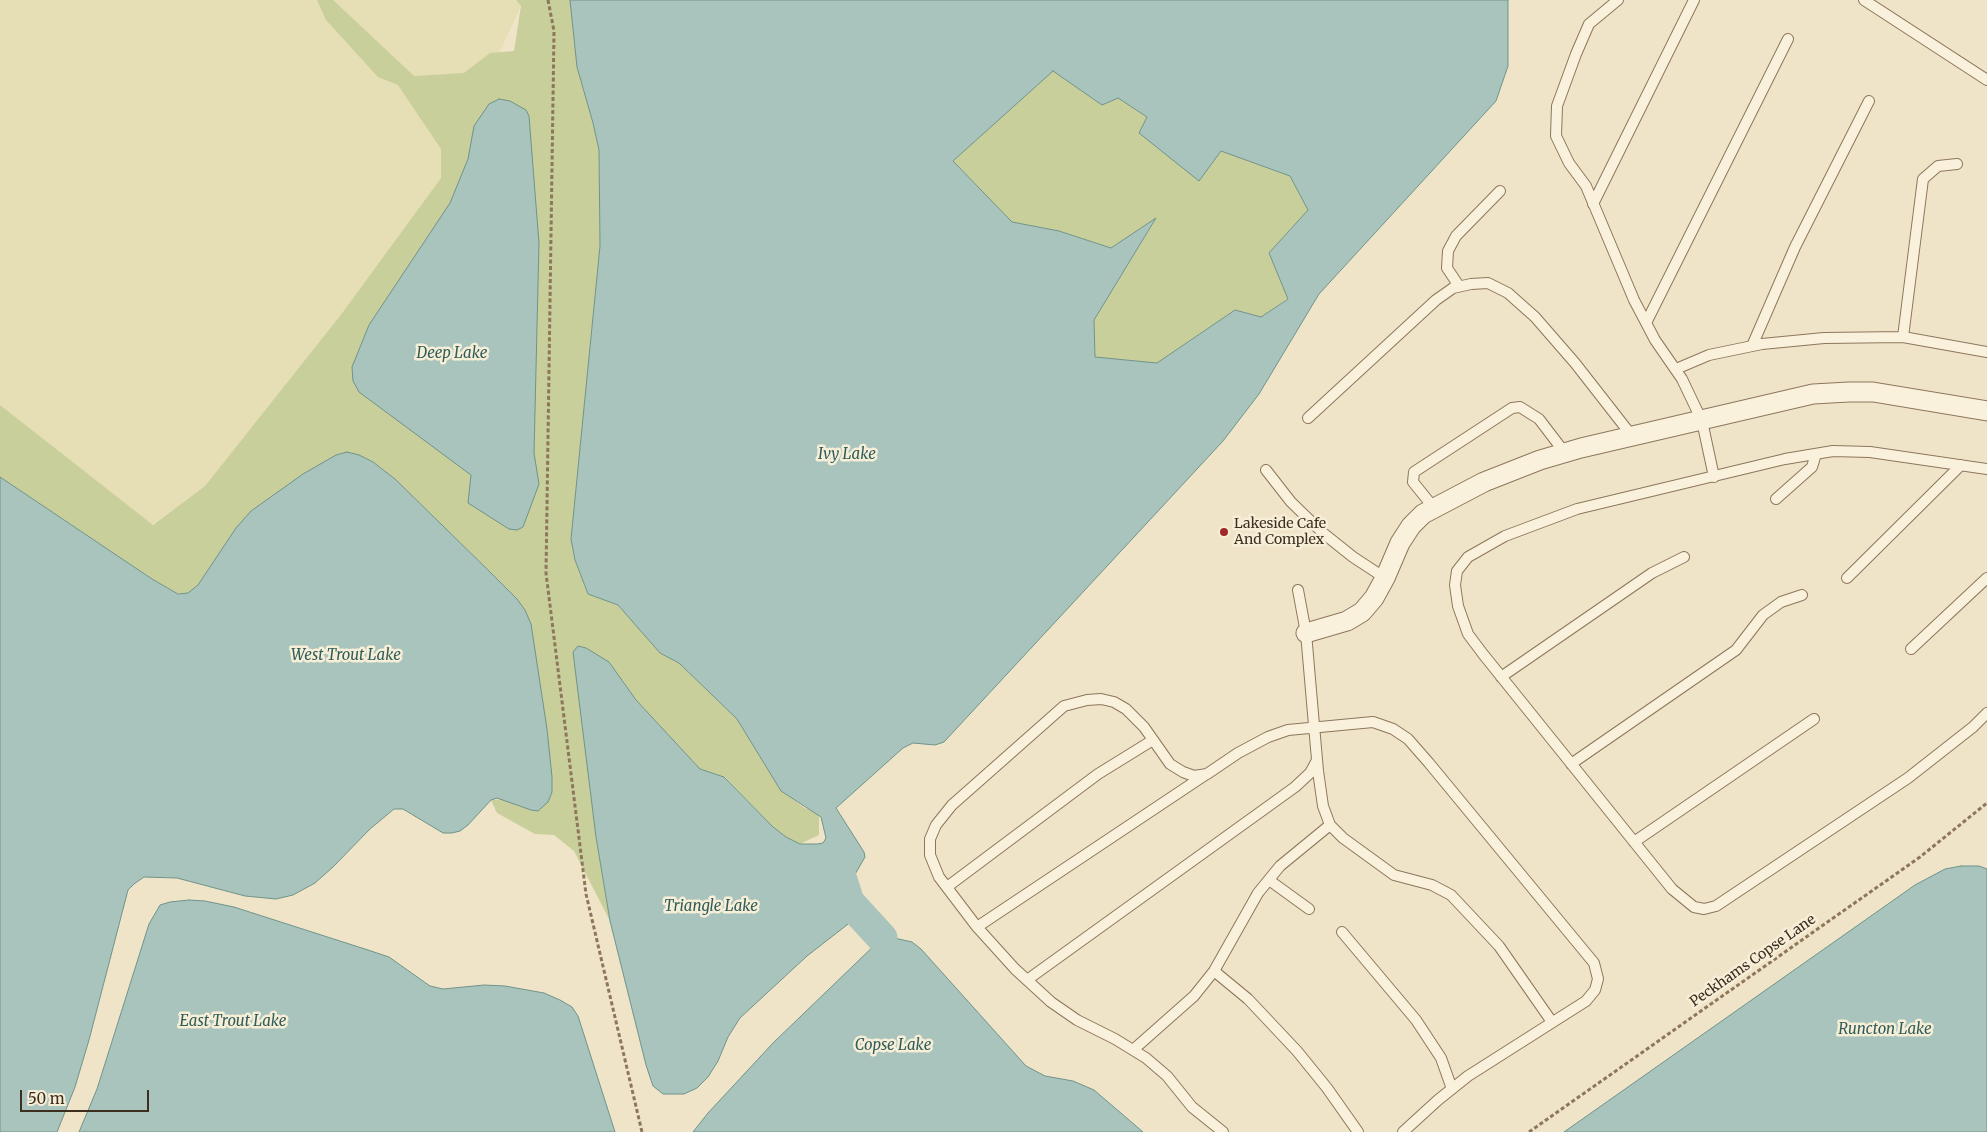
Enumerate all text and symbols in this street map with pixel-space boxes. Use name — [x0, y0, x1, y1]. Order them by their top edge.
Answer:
water label: Deep Lake — [417, 345, 487, 363]
water label: Ivy Lake — [818, 446, 876, 464]
place label: Lakeside Cafe And Complex — [1234, 516, 1326, 548]
marker: Lakeside Cafe And Complex — [1218, 526, 1230, 538]
water label: West Trout Lake — [291, 647, 401, 665]
water label: Triangle Lake — [664, 898, 758, 916]
street label: Peckhams Copse Lane — [1687, 911, 1819, 1011]
water label: East Trout Lake — [180, 1013, 286, 1031]
water label: Runcton Lake — [1838, 1021, 1932, 1039]
water label: Copse Lake — [855, 1037, 931, 1055]
scale bar — [22, 1080, 151, 1112]
text: 50 m — [28, 1089, 65, 1108]

